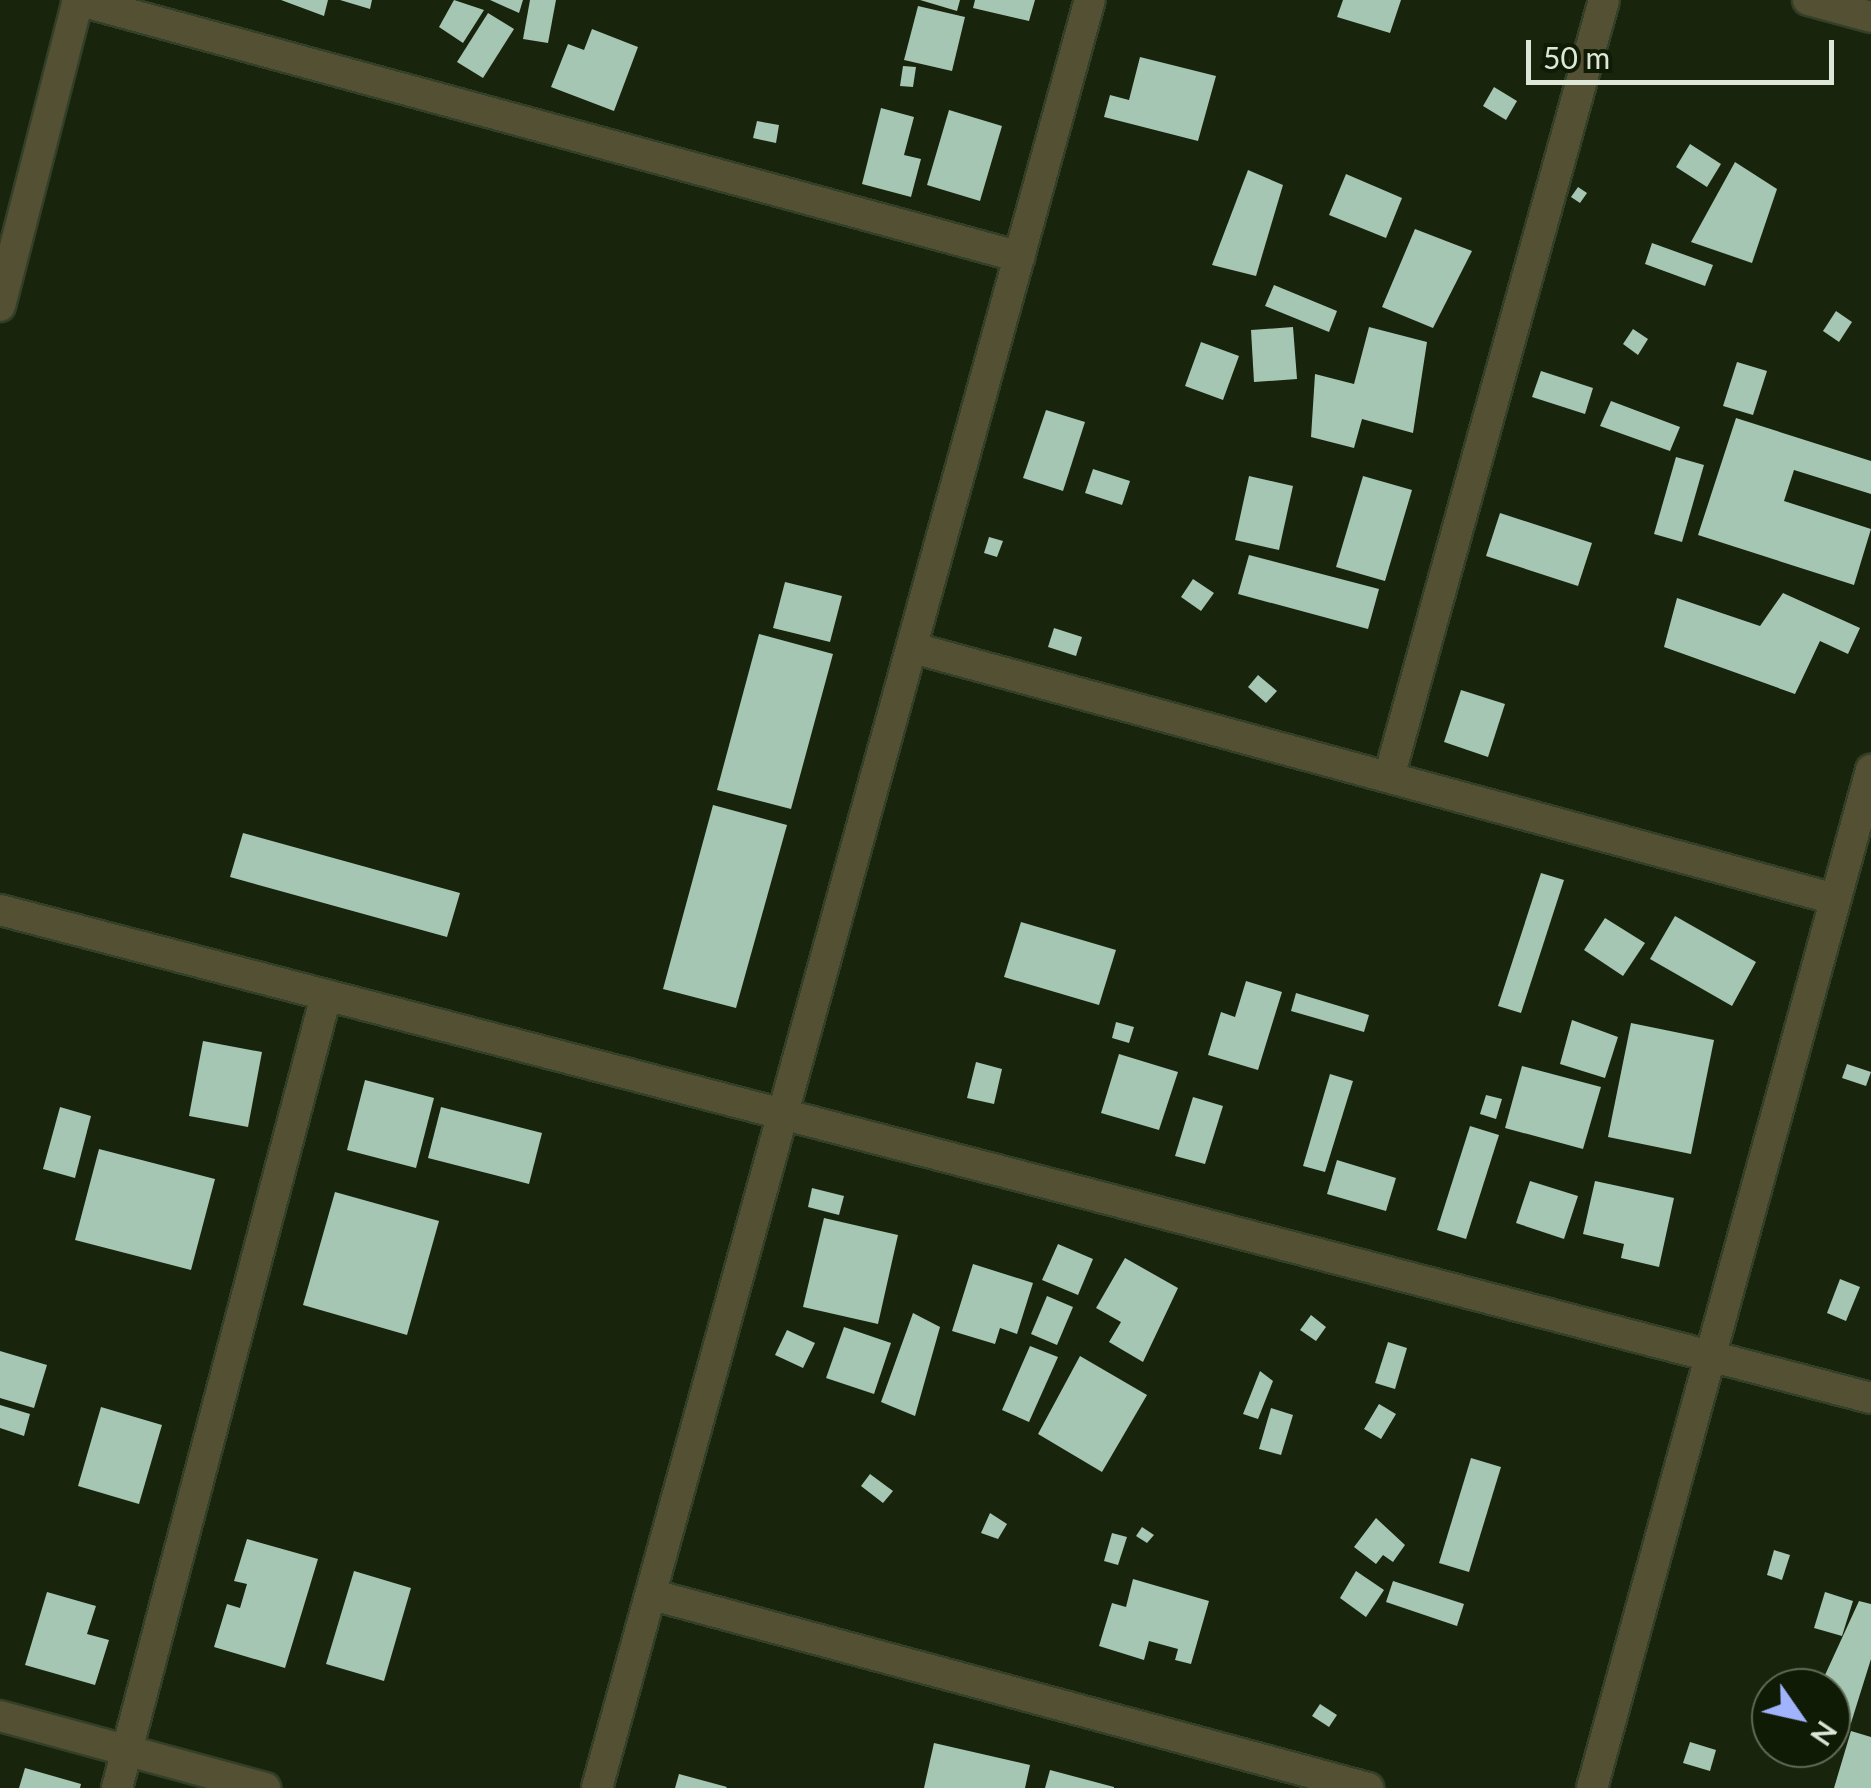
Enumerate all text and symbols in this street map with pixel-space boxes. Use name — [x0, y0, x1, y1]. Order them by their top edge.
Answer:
scale bar — [1531, 20, 1838, 82]
text: 50 m — [1543, 39, 1610, 75]
north arrow — [1751, 1668, 1851, 1768]
text: N — [1804, 1715, 1844, 1752]

